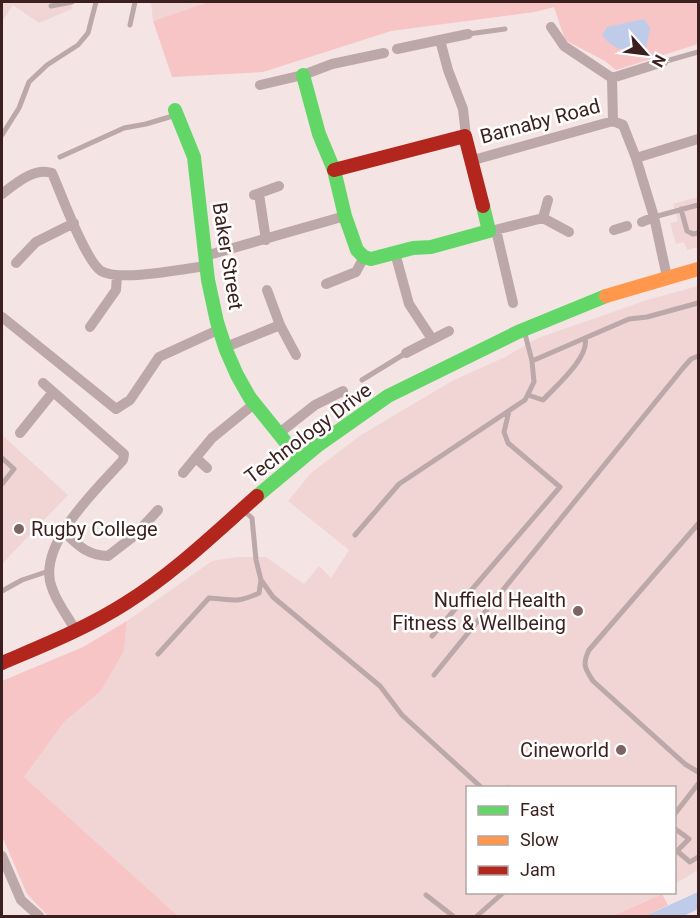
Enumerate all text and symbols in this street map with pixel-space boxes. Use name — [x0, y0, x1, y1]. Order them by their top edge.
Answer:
north arrow — [616, 24, 676, 84]
text: N — [648, 51, 670, 70]
street label: Barnaby Road — [477, 93, 603, 149]
street label: Baker Street — [208, 201, 248, 311]
street label: Technology Drive — [240, 378, 376, 488]
place label: Rugby College — [31, 517, 158, 541]
marker: Rugby College — [12, 522, 26, 536]
place label: Nuffield Health Fitness & Wellbeing — [392, 588, 566, 635]
marker: Nuffield Health Fitness & Wellbeing — [571, 604, 585, 618]
place label: Cineworld — [520, 738, 609, 762]
marker: Cineworld — [614, 743, 628, 757]
legend — [466, 786, 676, 894]
text: Fast — [520, 799, 555, 820]
text: Slow — [520, 829, 559, 850]
text: Jam — [520, 859, 556, 880]

